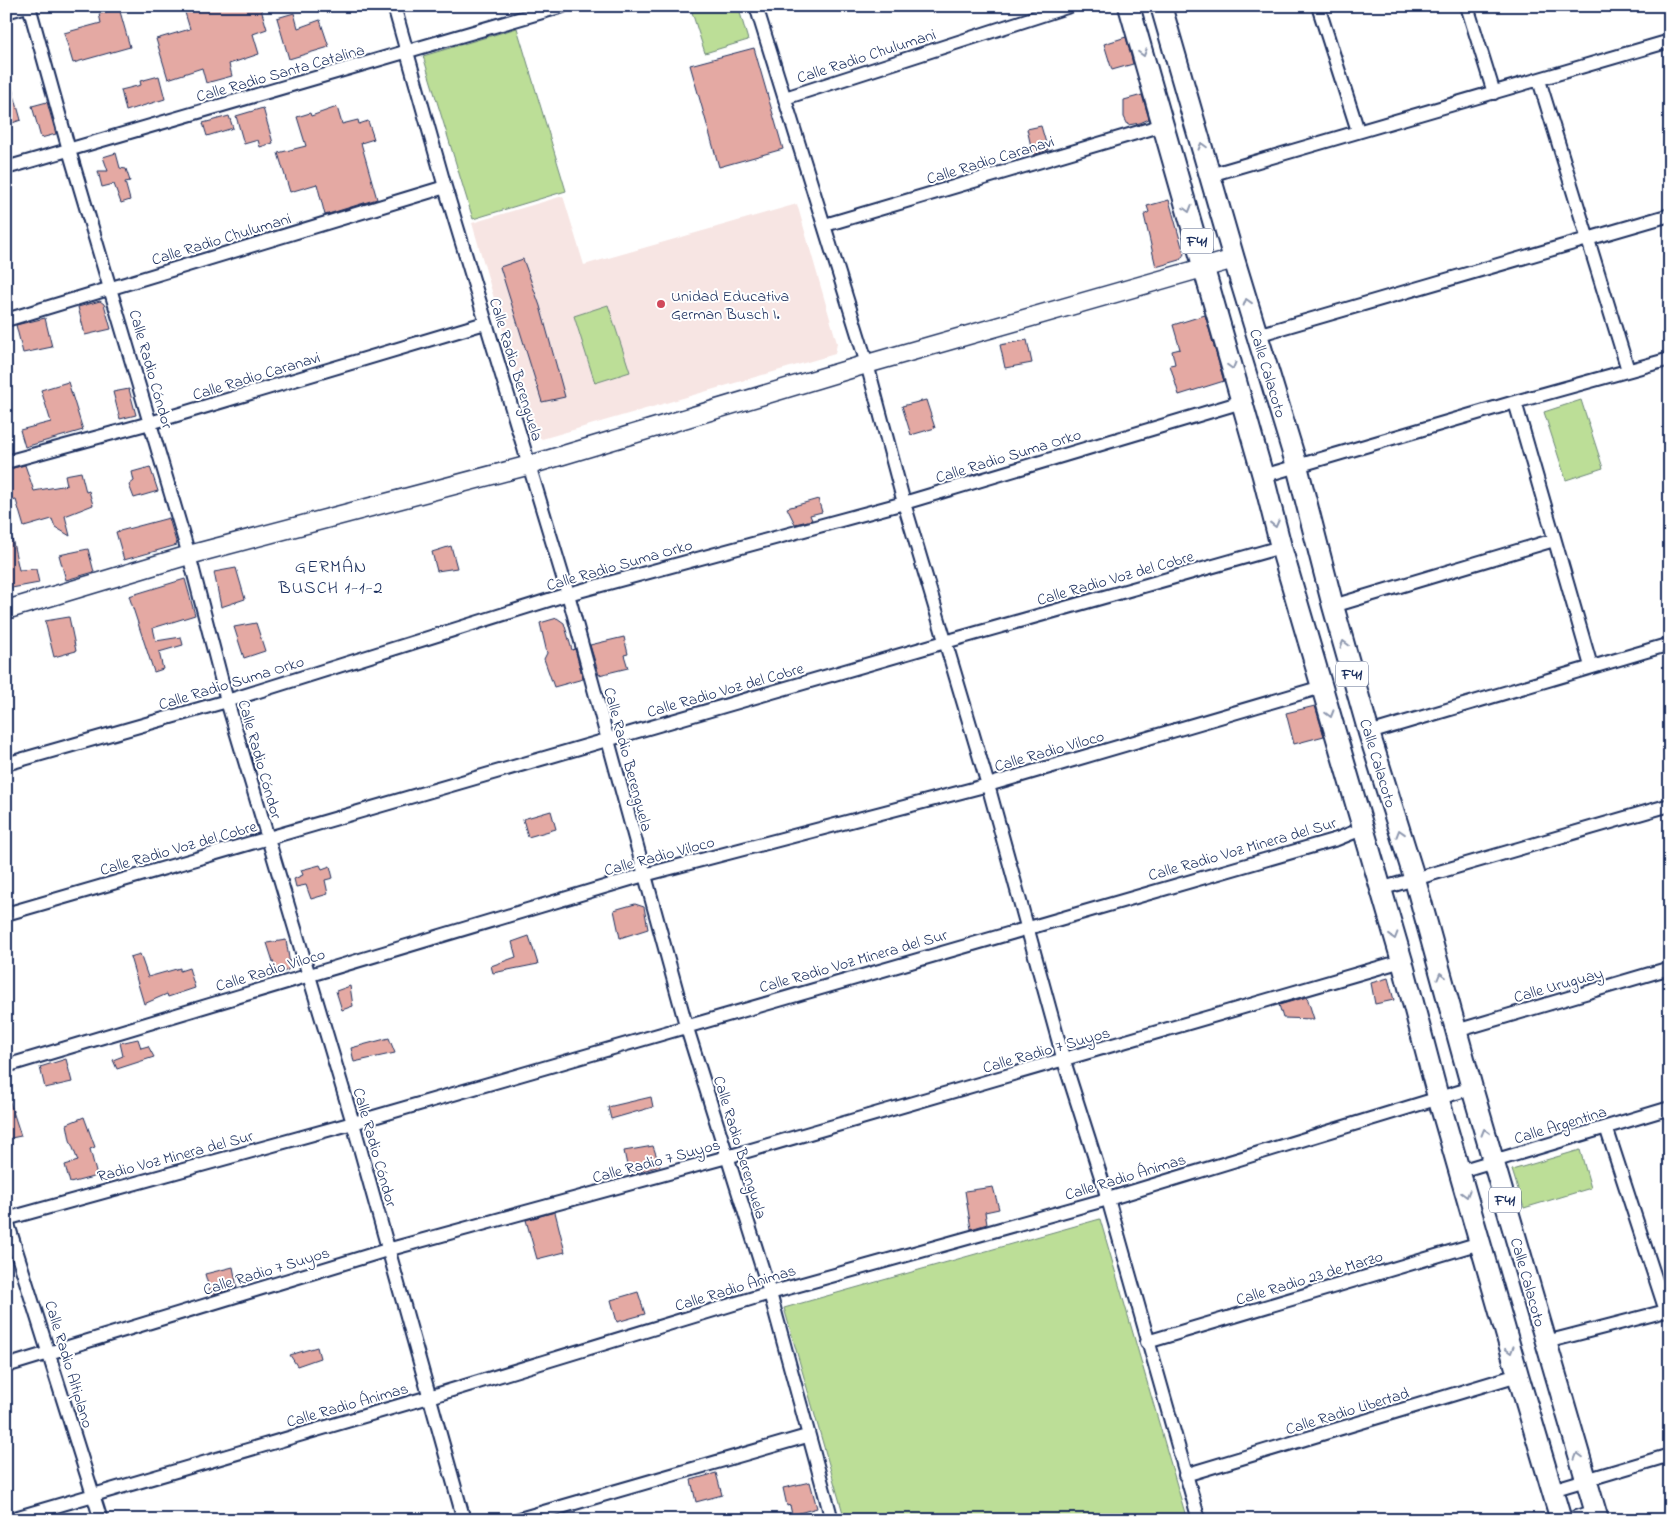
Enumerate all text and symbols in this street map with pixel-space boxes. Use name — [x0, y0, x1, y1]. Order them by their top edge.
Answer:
street label: Calle Radio Chulumani — [794, 23, 939, 91]
street label: Calle Radio Santa Catalina — [194, 38, 367, 109]
one-way arrow — [1137, 49, 1147, 57]
street label: Calle Radio Caranavi — [924, 130, 1057, 192]
one-way arrow — [1197, 142, 1207, 151]
one-way arrow — [1182, 205, 1192, 213]
street label: Calle Radio Chulumani — [149, 207, 294, 273]
road number: F41 — [1181, 228, 1213, 254]
place label: Unidad Educativa German Busch I. — [671, 285, 789, 327]
street label: Calle Radio Berenguela — [482, 295, 548, 444]
marker: Unidad Educativa German Busch I. — [655, 298, 667, 310]
one-way arrow — [1243, 298, 1253, 307]
street label: Calle Radio Cóndor — [122, 307, 179, 432]
street label: Calle Calacoto — [1242, 326, 1292, 421]
street label: Calle Radio Caranavi — [190, 346, 323, 408]
one-way arrow — [1226, 361, 1236, 369]
street label: Calle Radio Suma Orko — [933, 423, 1084, 490]
one-way arrow — [1269, 519, 1280, 528]
street label: Calle Radio Suma Orko — [544, 534, 695, 598]
street label: Calle Radio Voz del Cobre — [1034, 545, 1198, 613]
district label: GERMÁN BUSCH 1-1-2 — [278, 555, 383, 602]
one-way arrow — [1339, 640, 1349, 648]
street label: Calle Radio Suma Orko — [156, 650, 307, 717]
street label: Calle Radio Voz del Cobre — [644, 657, 808, 725]
road number: F41 — [1336, 662, 1368, 686]
street label: Calle Radio Berenguela — [596, 685, 658, 834]
street label: Calle Radio Cóndor — [231, 697, 288, 822]
one-way arrow — [1324, 709, 1335, 718]
street label: Calle Calacoto — [1352, 716, 1402, 811]
street label: Calle Radio Viloco — [992, 725, 1107, 779]
street label: Calle Radio Voz Minera del Sur — [1146, 812, 1339, 888]
street label: Calle Radio Voz del Cobre — [97, 815, 261, 883]
one-way arrow — [1396, 829, 1406, 838]
street label: Calle Radio Viloco — [602, 831, 717, 883]
street label: Calle Radio Voz Minera del Sur — [757, 924, 950, 1000]
one-way arrow — [1389, 931, 1399, 940]
street label: Calle Radio Viloco — [213, 943, 328, 999]
street label: Calle Uruguay — [1511, 962, 1606, 1010]
one-way arrow — [1436, 972, 1446, 980]
street label: Calle Radio 7 Suyos — [980, 1021, 1113, 1081]
street label: Calle Radio Berenguela — [706, 1073, 772, 1222]
street label: Calle Radio Cóndor — [346, 1085, 403, 1210]
street label: Calle Argentina — [1511, 1100, 1610, 1151]
street label: Radio Voz Minera del Sur — [95, 1125, 256, 1189]
one-way arrow — [1480, 1129, 1490, 1137]
street label: Calle Radio 7 Suyos — [590, 1133, 723, 1191]
street label: Calle Radio Ánimas — [1062, 1148, 1189, 1208]
road number: F41 — [1489, 1188, 1521, 1212]
one-way arrow — [1461, 1189, 1471, 1197]
street label: Calle Calacoto — [1503, 1235, 1551, 1330]
street label: Calle Radio 7 Suyos — [200, 1241, 333, 1303]
street label: Calle Radio 23 de Marzo — [1233, 1245, 1386, 1313]
street label: Calle Radio Ánimas — [672, 1259, 799, 1319]
street label: Calle Radio Altiplano — [37, 1298, 99, 1431]
one-way arrow — [1505, 1345, 1515, 1354]
street label: Calle Radio Ánimas — [284, 1377, 411, 1435]
street label: Calle Radio Libertad — [1283, 1382, 1412, 1442]
one-way arrow — [1574, 1453, 1584, 1461]

